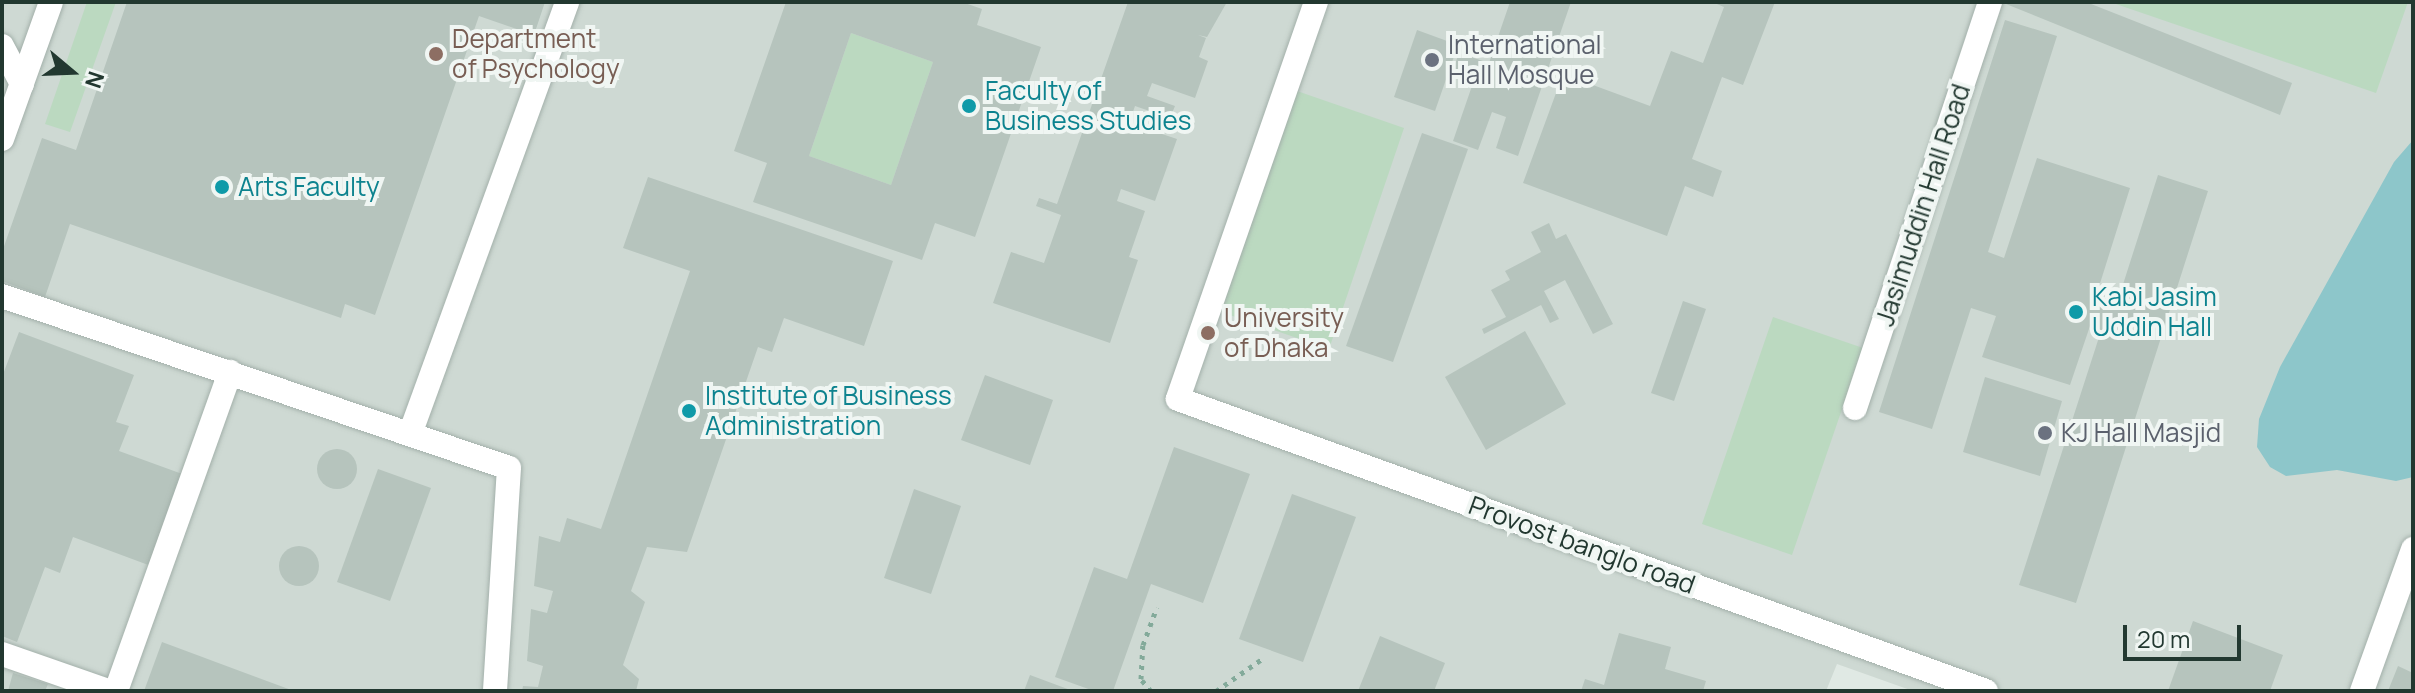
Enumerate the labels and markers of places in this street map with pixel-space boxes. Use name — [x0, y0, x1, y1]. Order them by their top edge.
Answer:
place label: Department of Psychology — [452, 23, 620, 84]
place label: International Hall Mosque — [1448, 29, 1602, 90]
marker: Department of Psychology — [427, 45, 445, 63]
marker: International Hall Mosque — [1423, 51, 1441, 69]
place label: Faculty of Business Studies — [985, 75, 1191, 136]
marker: Faculty of Business Studies — [960, 97, 978, 115]
place label: Arts Faculty — [238, 171, 380, 203]
marker: Arts Faculty — [213, 178, 231, 196]
place label: Kabi Jasim Uddin Hall — [2092, 281, 2217, 342]
place label: University of Dhaka — [1224, 302, 1344, 364]
marker: Kabi Jasim Uddin Hall — [2067, 303, 2085, 321]
marker: University of Dhaka — [1199, 324, 1217, 342]
place label: Institute of Business Administration — [705, 380, 952, 442]
marker: Institute of Business Administration — [680, 402, 698, 420]
place label: KJ Hall Masjid — [2061, 417, 2221, 449]
marker: KJ Hall Masjid — [2036, 424, 2054, 442]

